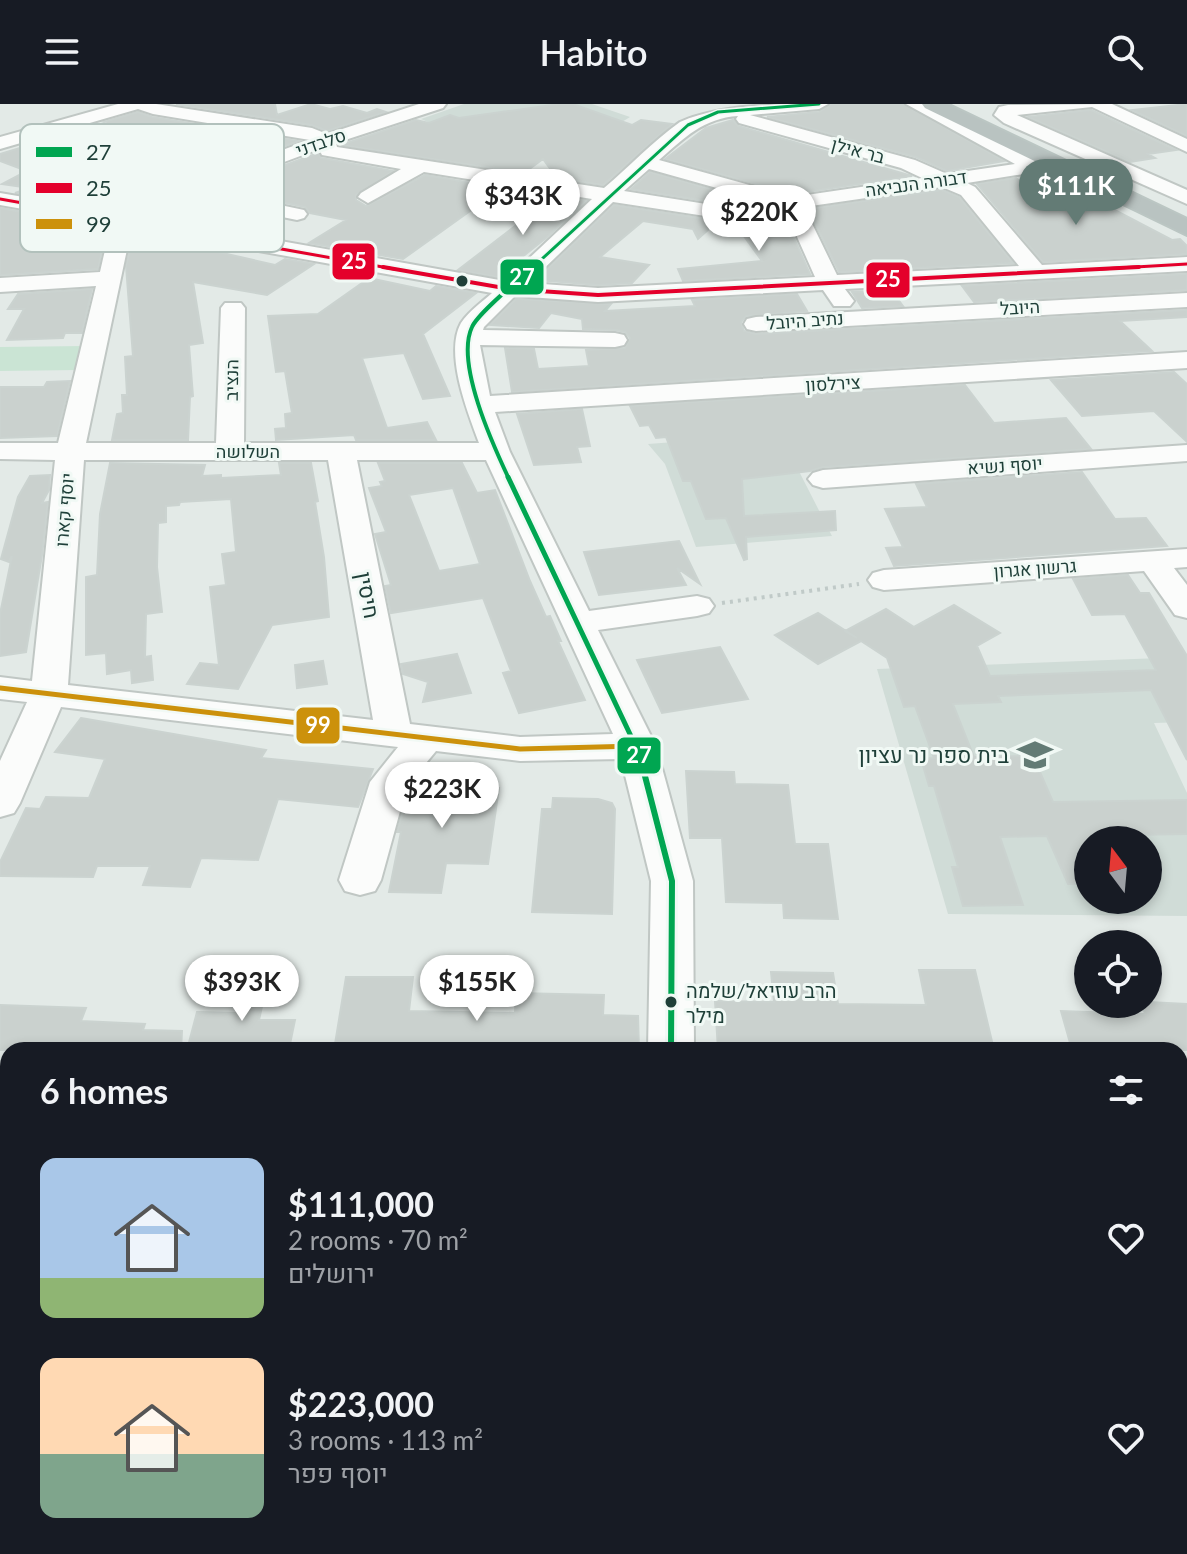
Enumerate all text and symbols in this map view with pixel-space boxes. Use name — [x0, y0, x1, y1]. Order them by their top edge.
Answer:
icon: menu — [40, 30, 84, 74]
text: Habito — [539, 30, 648, 74]
icon: search — [1103, 30, 1147, 74]
street label: סלבדני — [293, 123, 349, 161]
legend — [20, 124, 284, 252]
street label: בר אילן — [829, 132, 888, 168]
text: 27 — [86, 138, 112, 165]
pin: $111K — [1020, 159, 1132, 227]
street label: דבורה הנביאה — [864, 165, 968, 201]
pin: $343K — [467, 169, 579, 237]
text: $111K — [1037, 169, 1115, 201]
text: 25 — [86, 174, 112, 201]
text: $343K — [484, 179, 562, 211]
pin: $220K — [703, 185, 815, 253]
text: $220K — [720, 195, 798, 227]
text: 99 — [86, 210, 112, 237]
line badge: 25 — [331, 242, 376, 281]
text: 25 — [341, 247, 367, 274]
line badge: 27 — [499, 258, 545, 296]
line badge: 25 — [865, 261, 911, 299]
text: 27 — [509, 263, 535, 290]
text: 25 — [875, 265, 901, 292]
unlabelled marker — [454, 273, 470, 289]
street label: היובל — [999, 295, 1041, 319]
street label: נתיב היובל — [766, 306, 844, 334]
street label: הנציב — [220, 359, 242, 401]
street label: צירלסון — [805, 371, 861, 395]
street label: השלושה — [216, 440, 280, 462]
street label: יוסף נשיא — [967, 451, 1043, 479]
street label: יוסף קארו — [50, 472, 78, 548]
street label: גרשון אגרון — [993, 554, 1077, 582]
street label: חיסין — [351, 569, 386, 621]
line badge: 99 — [295, 706, 341, 745]
text: 99 — [305, 711, 331, 738]
line badge: 27 — [616, 736, 662, 775]
school or university icon: בית ספר נר עציון — [1016, 736, 1054, 774]
text: 27 — [626, 741, 652, 768]
place label: בית ספר נר עציון — [859, 741, 1009, 768]
pin: $223K — [386, 762, 498, 830]
text: $223K — [403, 772, 481, 804]
north arrow — [1074, 826, 1162, 914]
map controls — [1074, 826, 1162, 1018]
button: locate — [1074, 930, 1162, 1018]
pin: $393K — [186, 955, 298, 1023]
pin: $155K — [421, 955, 533, 1023]
text: $393K — [203, 965, 281, 997]
text: $155K — [438, 965, 516, 997]
place label: הרב עוזיאל/שלמה מילר — [686, 978, 837, 1027]
marker: הרב עוזיאל/שלמה מילר — [663, 994, 679, 1010]
icon: filters — [1104, 1068, 1148, 1112]
text: 6 homes — [40, 1070, 168, 1111]
text: $111,000 — [288, 1183, 434, 1224]
icon: home — [104, 1190, 200, 1286]
icon: heart — [1104, 1216, 1148, 1260]
text: 2 rooms · 70 m² — [288, 1224, 468, 1256]
text: ירושלים — [288, 1257, 375, 1289]
text: $223,000 — [288, 1383, 434, 1424]
icon: home — [104, 1390, 200, 1486]
icon: heart — [1104, 1416, 1148, 1460]
text: 3 rooms · 113 m² — [288, 1424, 483, 1456]
text: יוסף פפר — [288, 1457, 388, 1489]

